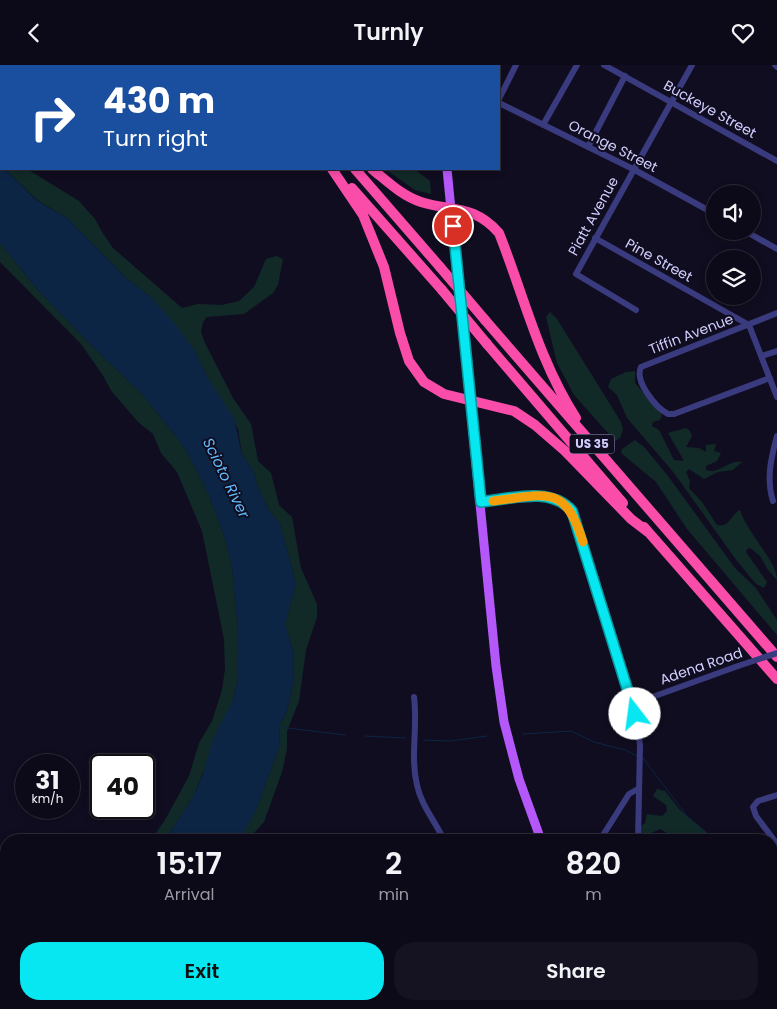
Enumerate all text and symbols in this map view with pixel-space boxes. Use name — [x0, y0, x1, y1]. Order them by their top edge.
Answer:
text: Turnly — [353, 17, 424, 48]
icon: back — [20, 19, 48, 47]
icon: heart — [729, 19, 757, 47]
street label: Buckeye Street — [660, 75, 760, 143]
text: 430 m — [103, 76, 215, 125]
icon: right — [20, 85, 85, 150]
street label: Orange Street — [565, 115, 661, 177]
text: Turn right — [103, 123, 208, 154]
street label: Piatt Avenue — [563, 173, 623, 259]
map controls — [706, 185, 761, 305]
button: sound — [706, 185, 761, 240]
pin — [432, 205, 474, 247]
icon: arrive — [439, 212, 467, 240]
street label: Pine Street — [622, 233, 696, 287]
button: layers — [706, 250, 761, 305]
street label: Tiffin Avenue — [646, 309, 736, 359]
water label: Scioto River — [198, 434, 255, 522]
road number: US 35 — [570, 434, 614, 453]
street label: Adena Road — [657, 643, 745, 689]
position arrow — [608, 687, 660, 739]
speed limit sign: 40 — [90, 754, 155, 819]
text: 31 — [35, 763, 60, 798]
text: km/h — [32, 790, 63, 807]
text: 15:17 — [157, 842, 222, 885]
text: 2 — [385, 842, 402, 885]
text: 820 — [566, 842, 621, 885]
text: Arrival — [164, 883, 214, 906]
text: min — [378, 883, 409, 906]
text: m — [585, 883, 602, 906]
button: Exit — [20, 942, 384, 1000]
button: Share — [394, 942, 758, 1000]

